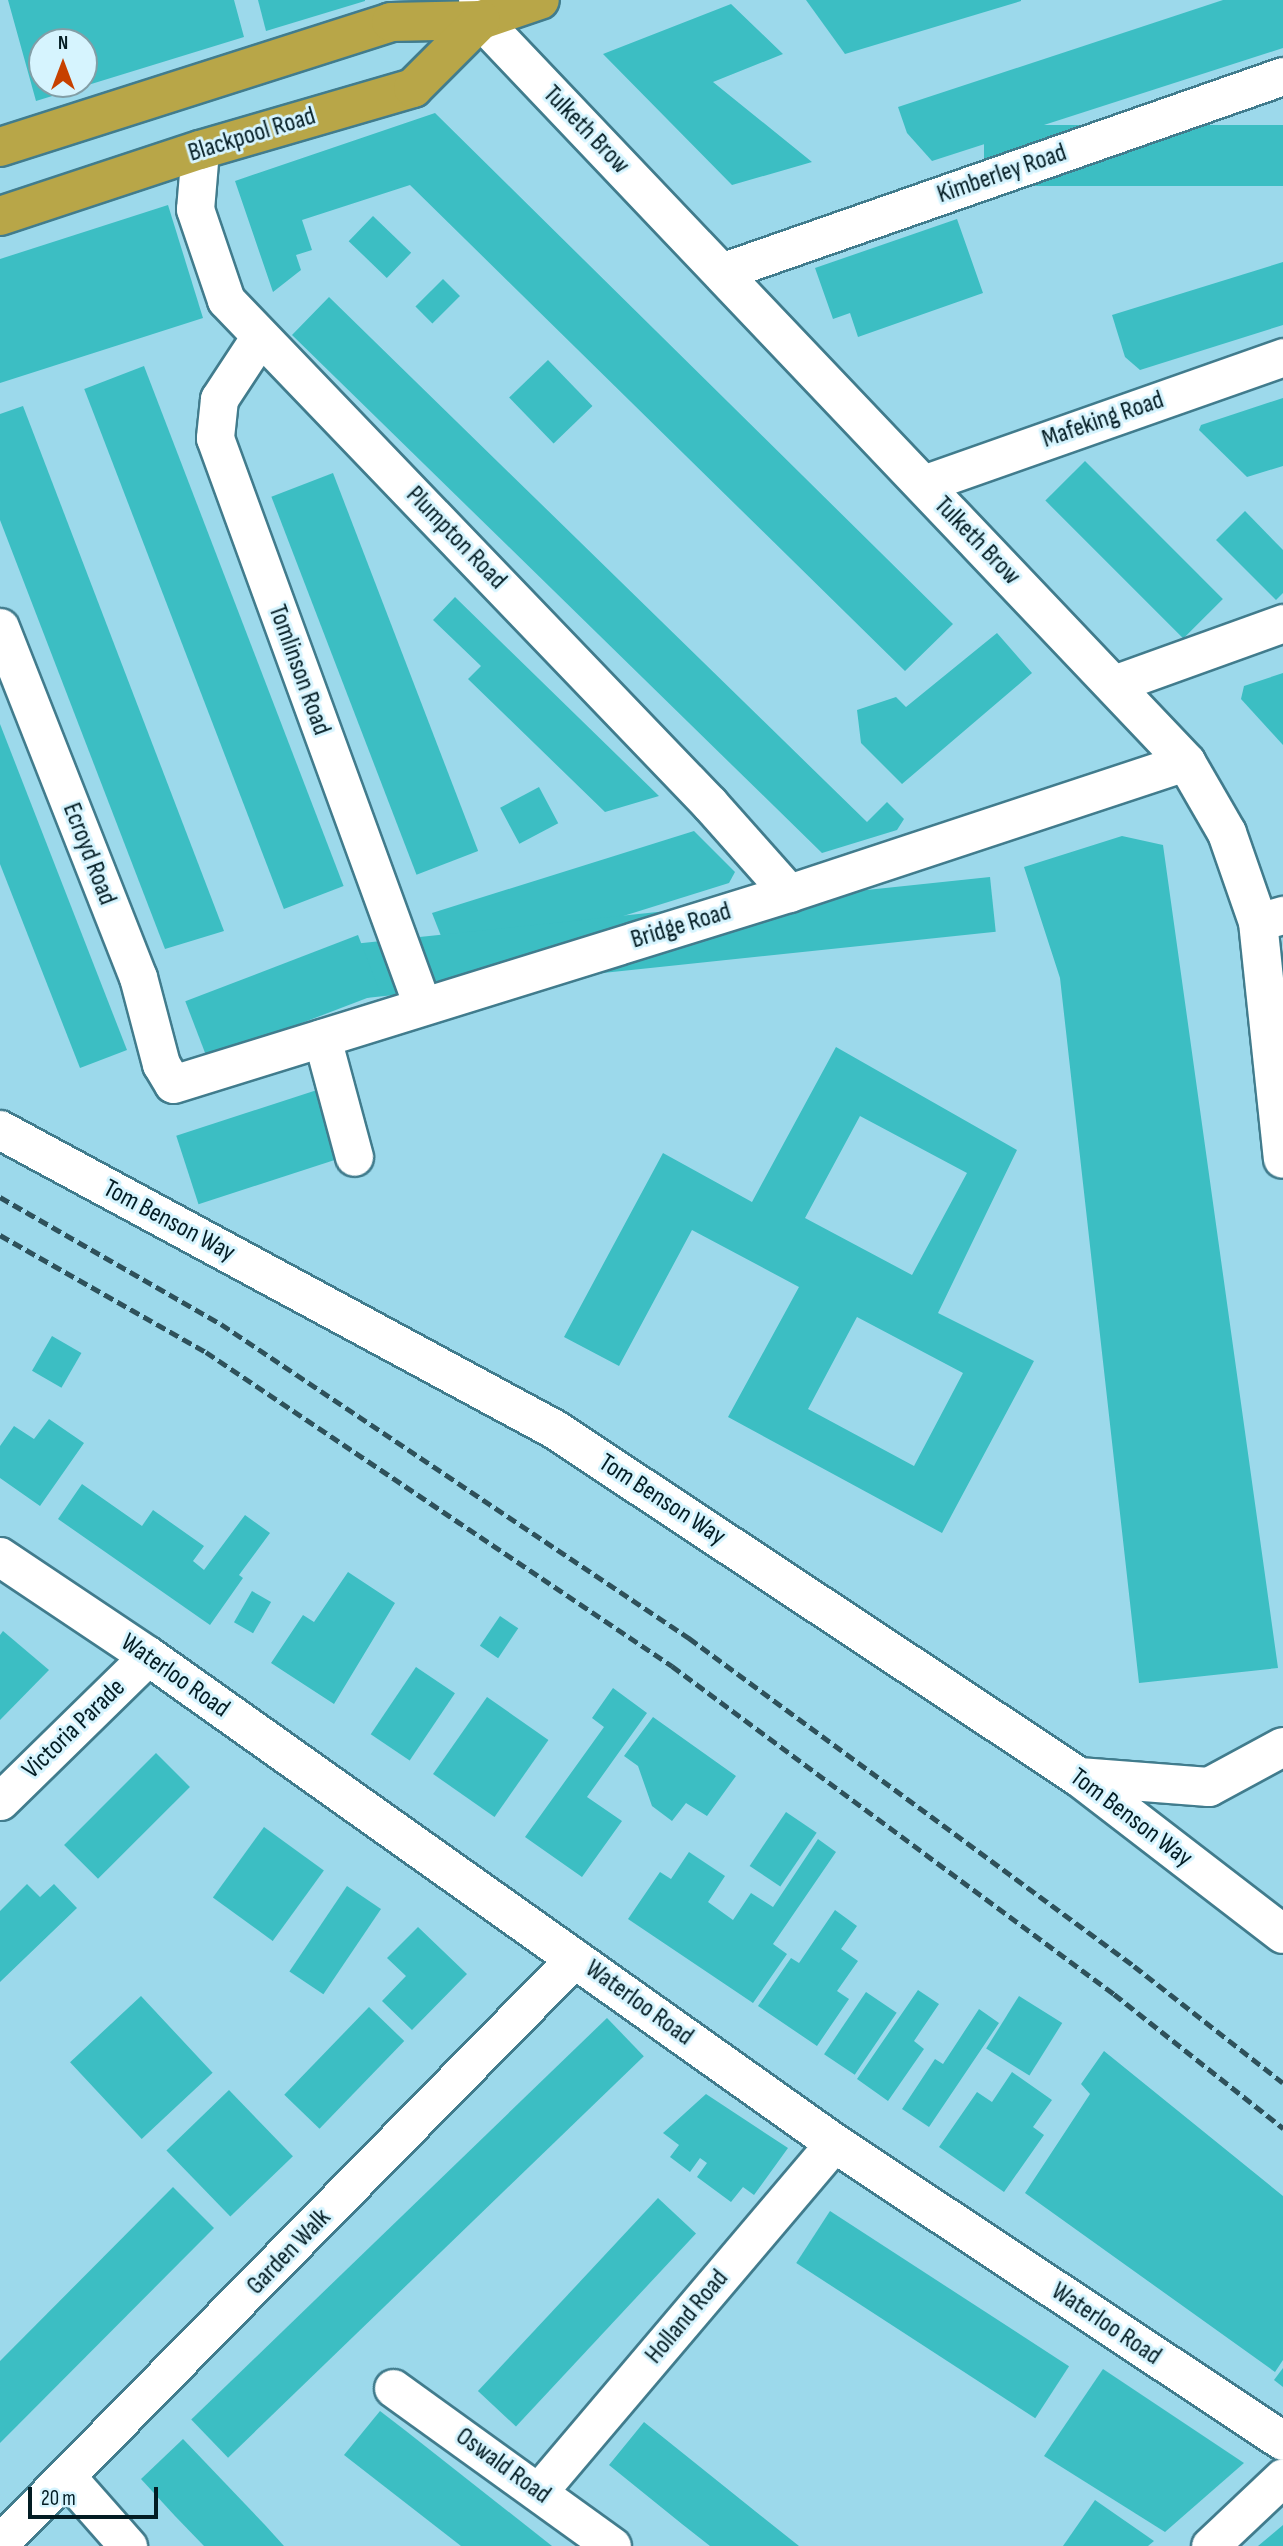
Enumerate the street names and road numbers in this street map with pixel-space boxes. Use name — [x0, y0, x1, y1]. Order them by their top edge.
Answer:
street label: Tulketh Brow — [536, 79, 636, 181]
street label: Blackpool Road — [185, 101, 319, 169]
street label: Kimberley Road — [933, 137, 1071, 211]
street label: Mafeking Road — [1038, 385, 1168, 455]
street label: Plumpton Road — [399, 480, 513, 596]
street label: Tulketh Brow — [927, 490, 1027, 592]
street label: Tomlinson Road — [261, 601, 337, 739]
street label: Ecroyd Road — [55, 799, 123, 909]
street label: Bridge Road — [627, 896, 735, 956]
street label: Tom Benson Way — [98, 1173, 240, 1269]
street label: Tom Benson Way — [593, 1447, 731, 1553]
street label: Waterloo Road — [115, 1627, 235, 1725]
street label: Victoria Parade — [16, 1672, 132, 1786]
street label: Tom Benson Way — [1064, 1762, 1198, 1874]
street label: Waterloo Road — [579, 1953, 699, 2053]
street label: Garden Walk — [240, 2203, 338, 2301]
street label: Holland Road — [639, 2264, 735, 2370]
street label: Waterloo Road — [1045, 2276, 1167, 2372]
street label: Oswald Road — [450, 2421, 556, 2511]

